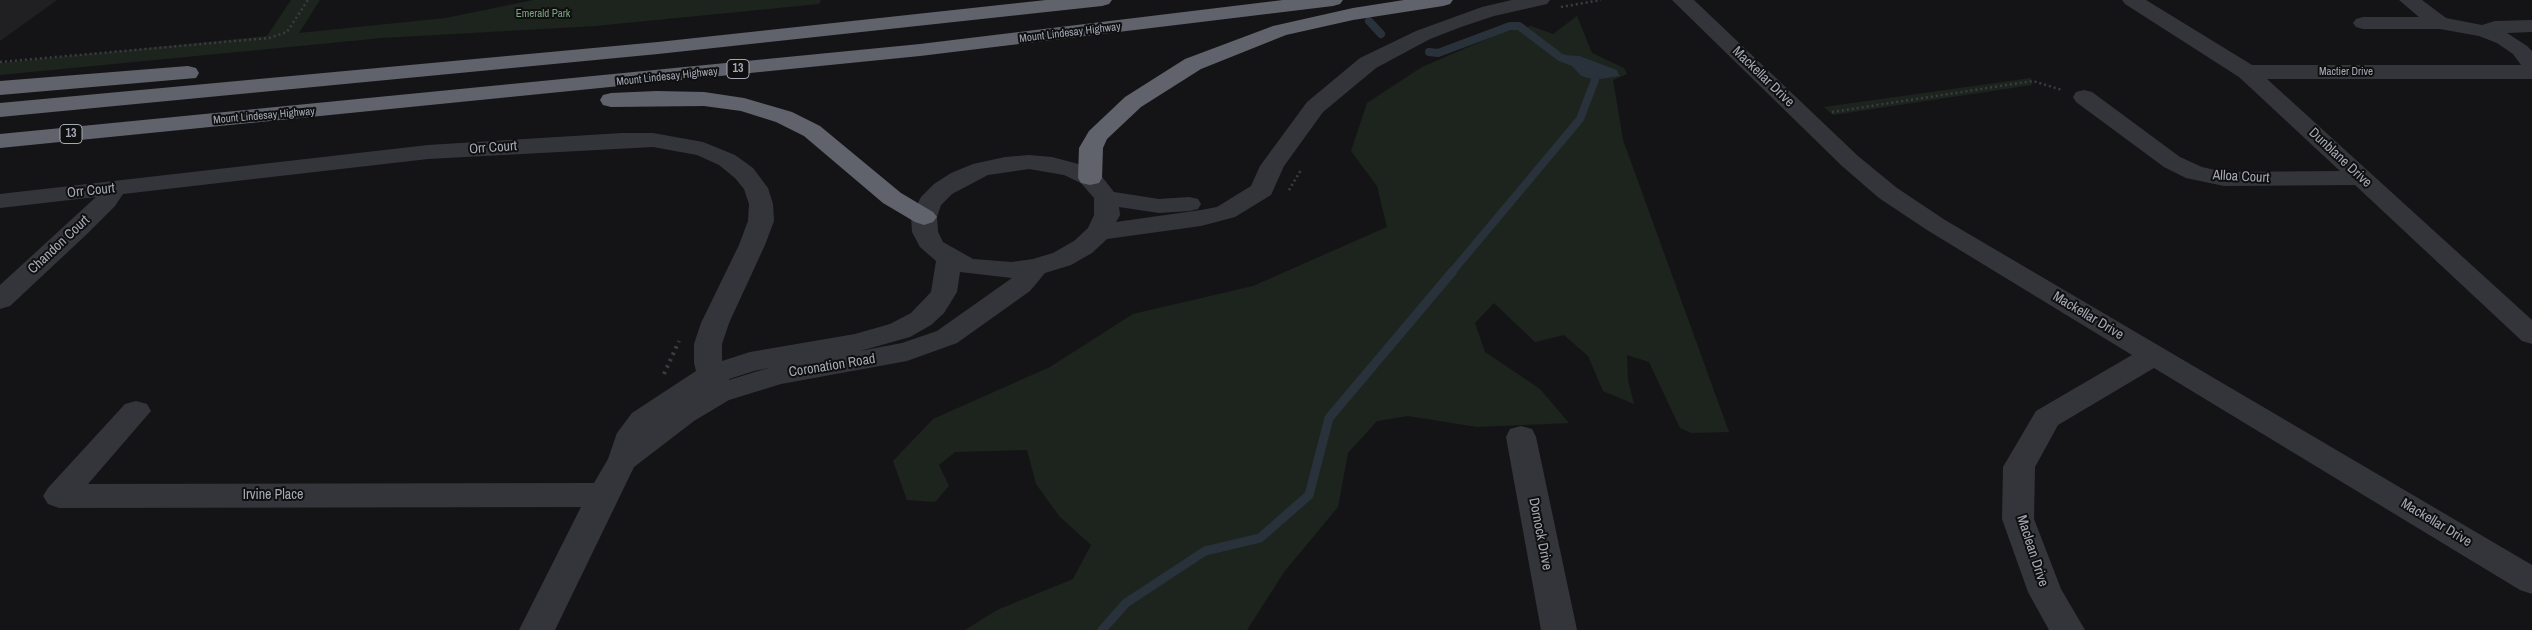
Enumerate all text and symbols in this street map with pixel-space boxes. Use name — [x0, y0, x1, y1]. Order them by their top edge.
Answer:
park label: Emerald Park — [516, 7, 570, 21]
street label: Mount Lindesay Highway — [1019, 20, 1121, 46]
street label: Mackellar Drive — [1728, 43, 1798, 111]
road number: 13 — [727, 60, 749, 78]
street label: Mount Lindesay Highway — [616, 65, 718, 89]
street label: Mactier Drive — [2319, 65, 2373, 79]
street label: Mount Lindesay Highway — [213, 105, 315, 127]
road number: 13 — [60, 125, 82, 144]
street label: Dunblane Drive — [2305, 125, 2375, 191]
street label: Orr Court — [469, 138, 517, 158]
street label: Alloa Court — [2212, 167, 2270, 187]
street label: Orr Court — [66, 180, 116, 202]
street label: Chandon Court — [25, 212, 93, 278]
street label: Mackellar Drive — [2050, 288, 2126, 344]
street label: Coronation Road — [788, 351, 876, 381]
street label: Irvine Place — [243, 487, 303, 503]
street label: Mackellar Drive — [2398, 495, 2474, 551]
street label: Dornock Drive — [1525, 496, 1555, 572]
street label: Maclean Drive — [2013, 513, 2051, 589]

